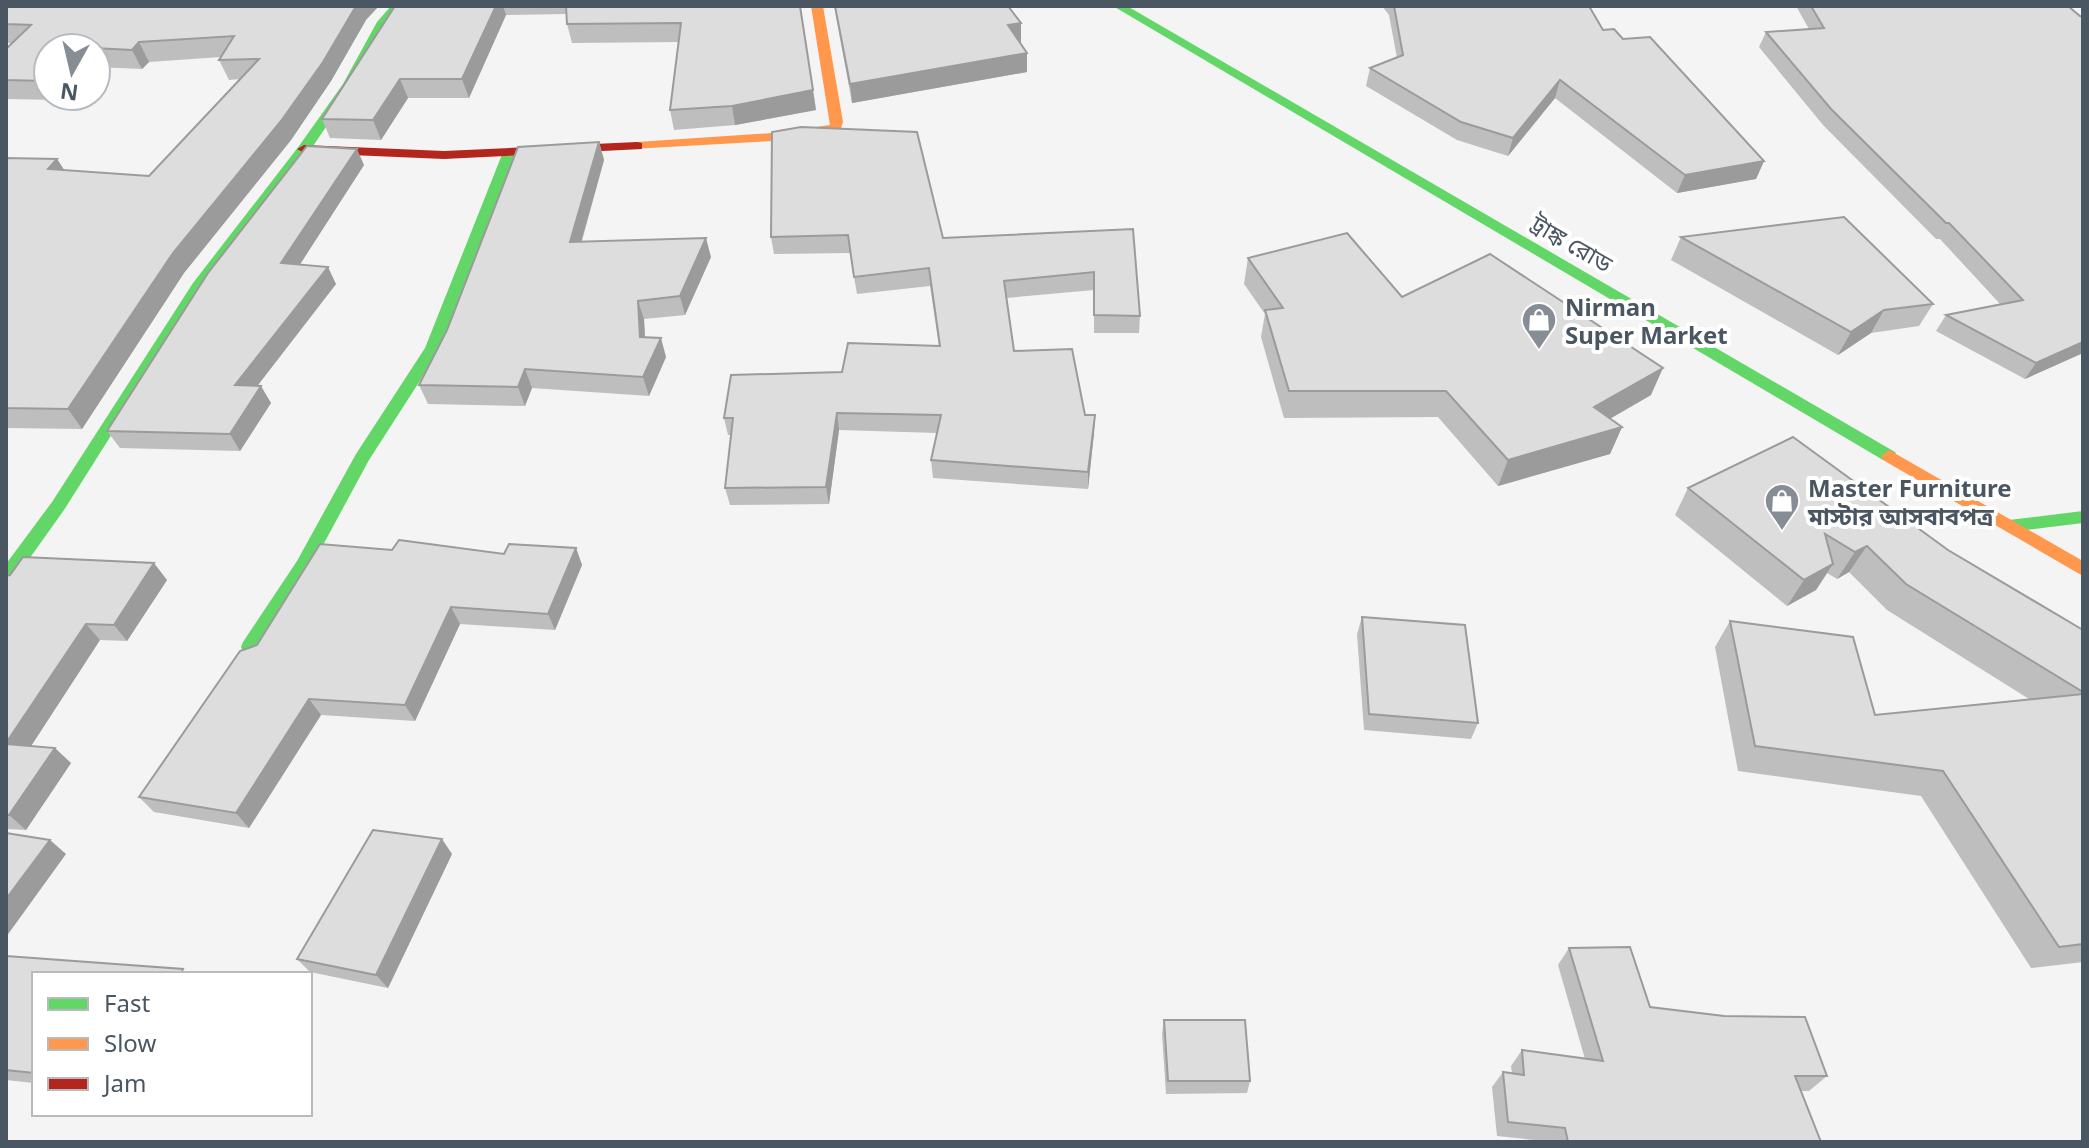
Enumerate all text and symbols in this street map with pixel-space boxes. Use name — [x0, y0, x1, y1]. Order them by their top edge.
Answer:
north arrow — [32, 32, 112, 112]
text: N — [58, 77, 80, 109]
street label: ট্রাঙ্ক রোড — [1524, 206, 1620, 280]
place label: Nirman Super Market — [1565, 290, 1728, 351]
shop icon: Nirman Super Market — [1520, 301, 1558, 351]
place label: Master Furniture মাস্টার আসবাবপত্র — [1807, 471, 2012, 532]
shop icon: Master Furniture মাস্টার আসবাবপত্র — [1763, 482, 1801, 532]
legend — [32, 972, 312, 1116]
text: Fast — [104, 986, 150, 1019]
text: Slow — [104, 1026, 156, 1059]
text: Jam — [102, 1066, 146, 1099]

